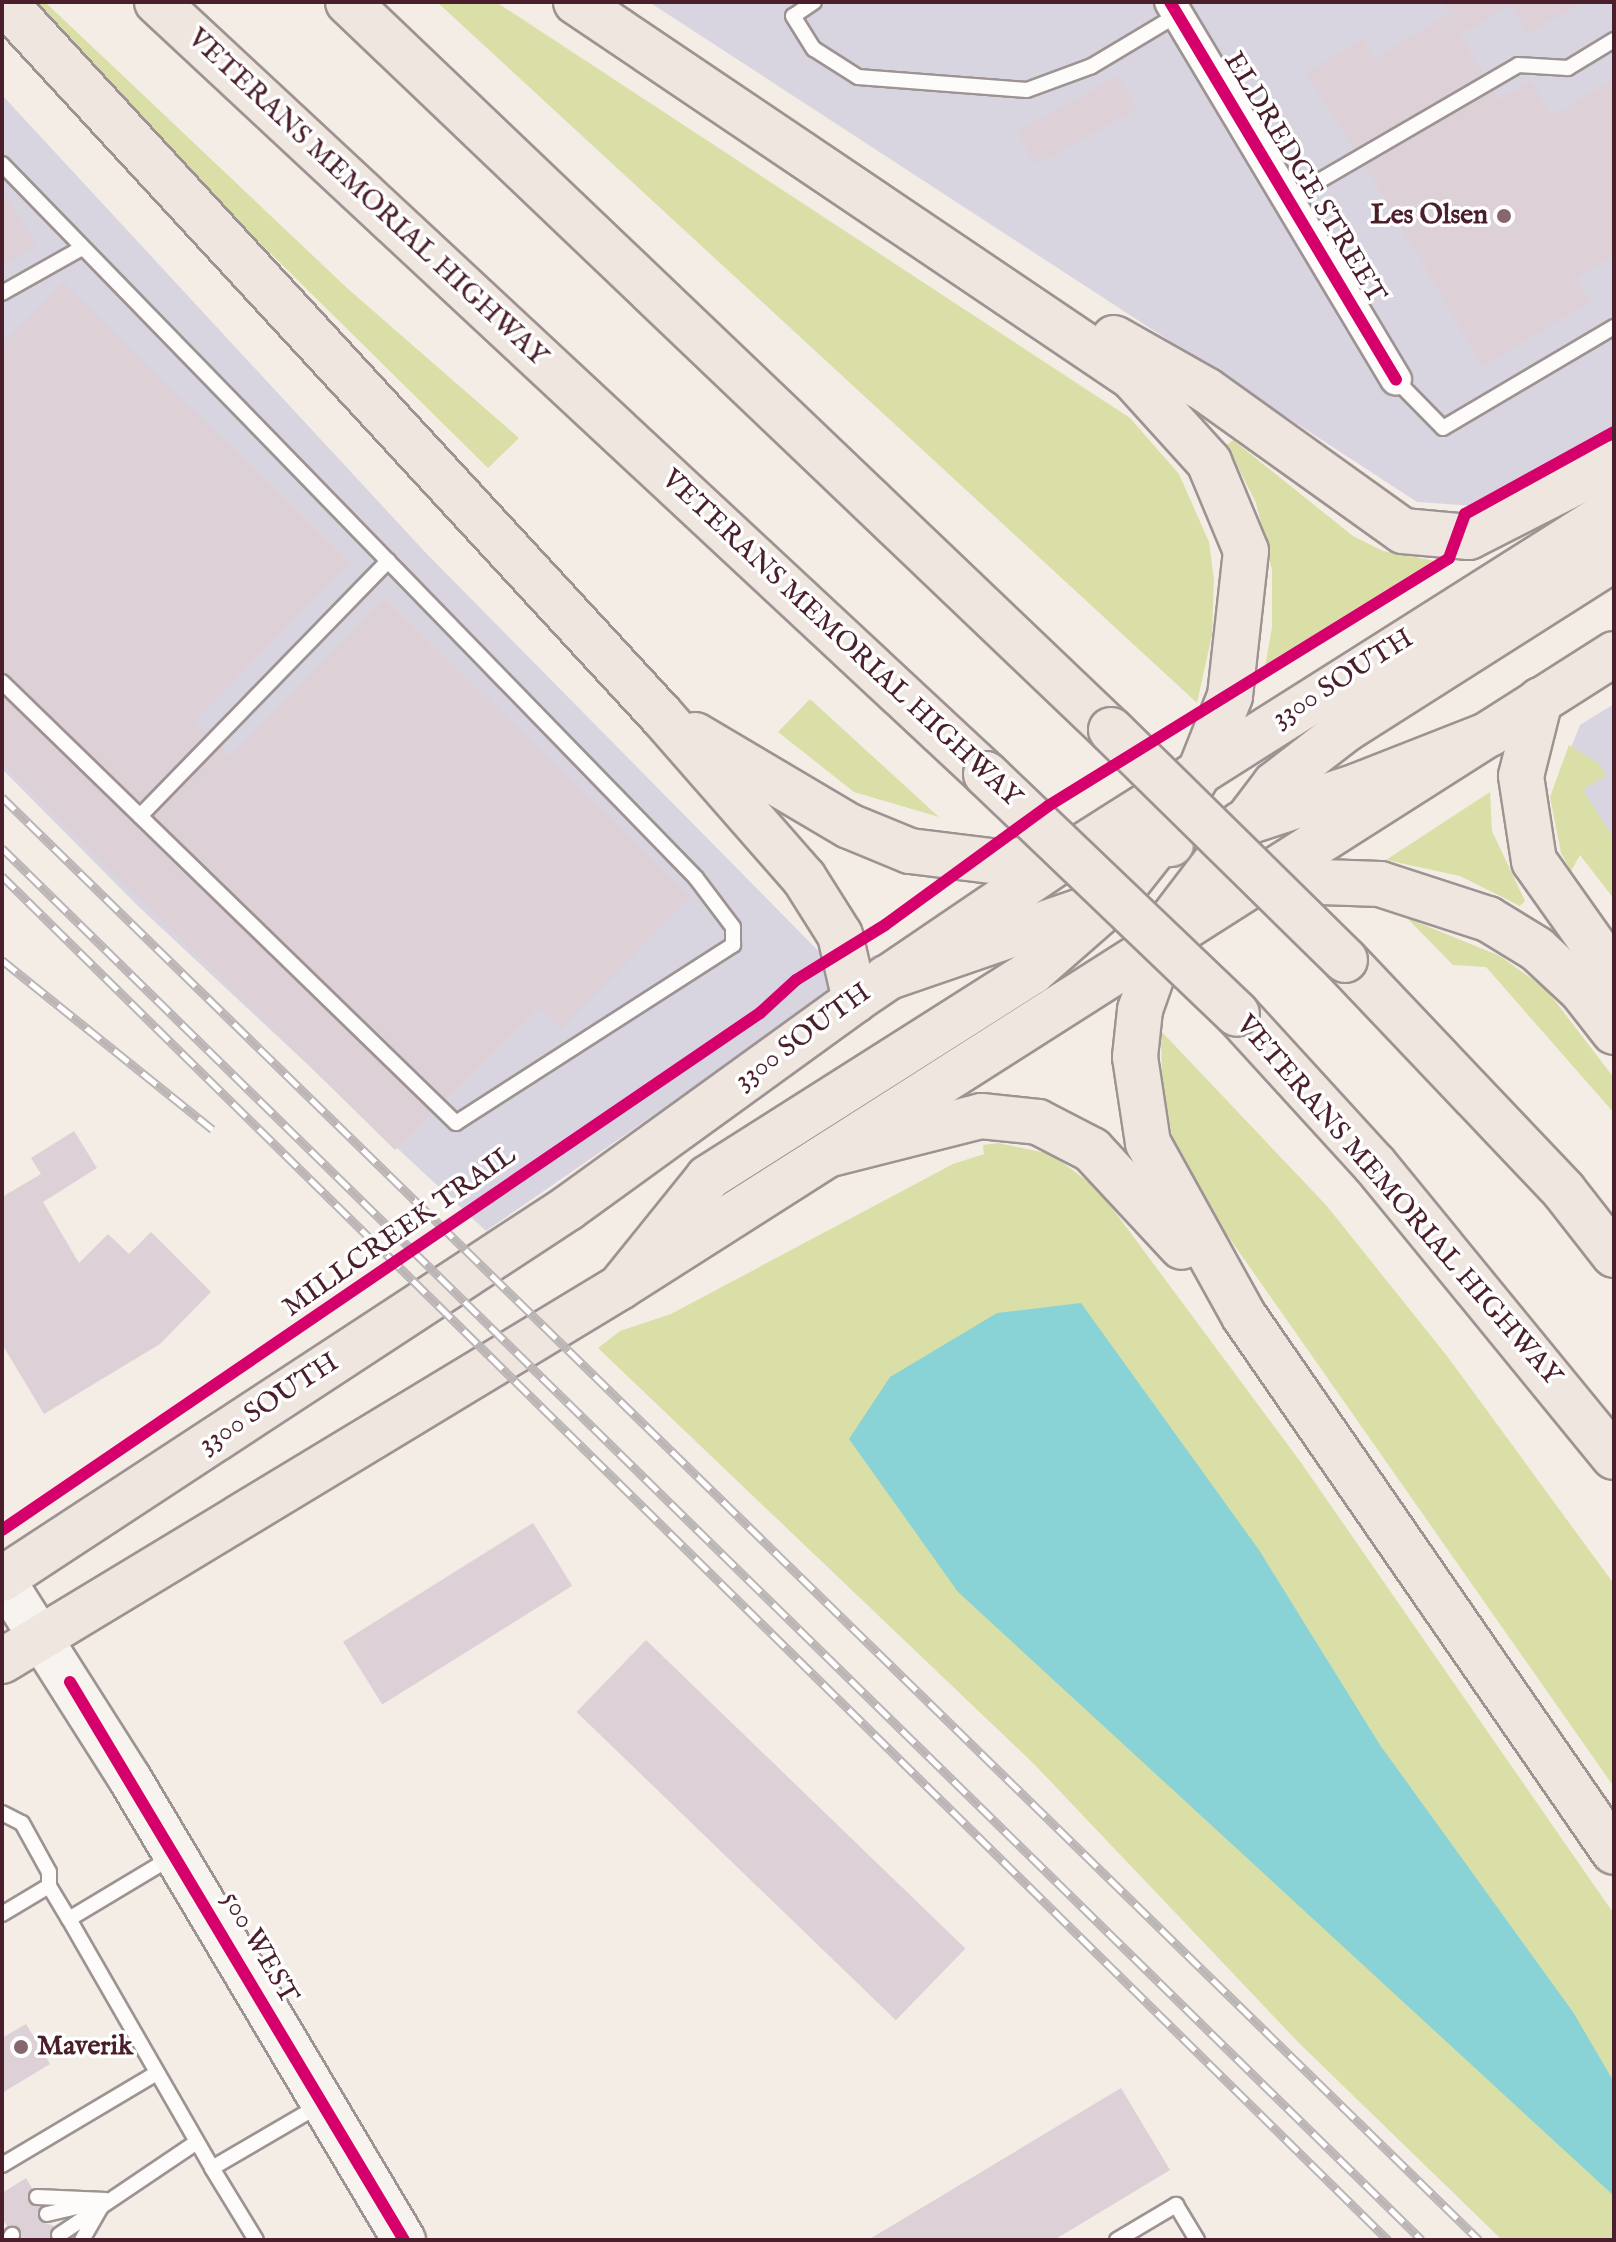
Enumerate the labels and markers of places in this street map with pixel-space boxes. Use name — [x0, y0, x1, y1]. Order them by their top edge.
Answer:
place label: Les Olsen — [1371, 199, 1488, 233]
marker: Les Olsen — [1495, 207, 1513, 225]
place label: Maverik — [37, 2030, 133, 2064]
marker: Maverik — [12, 2038, 30, 2056]

